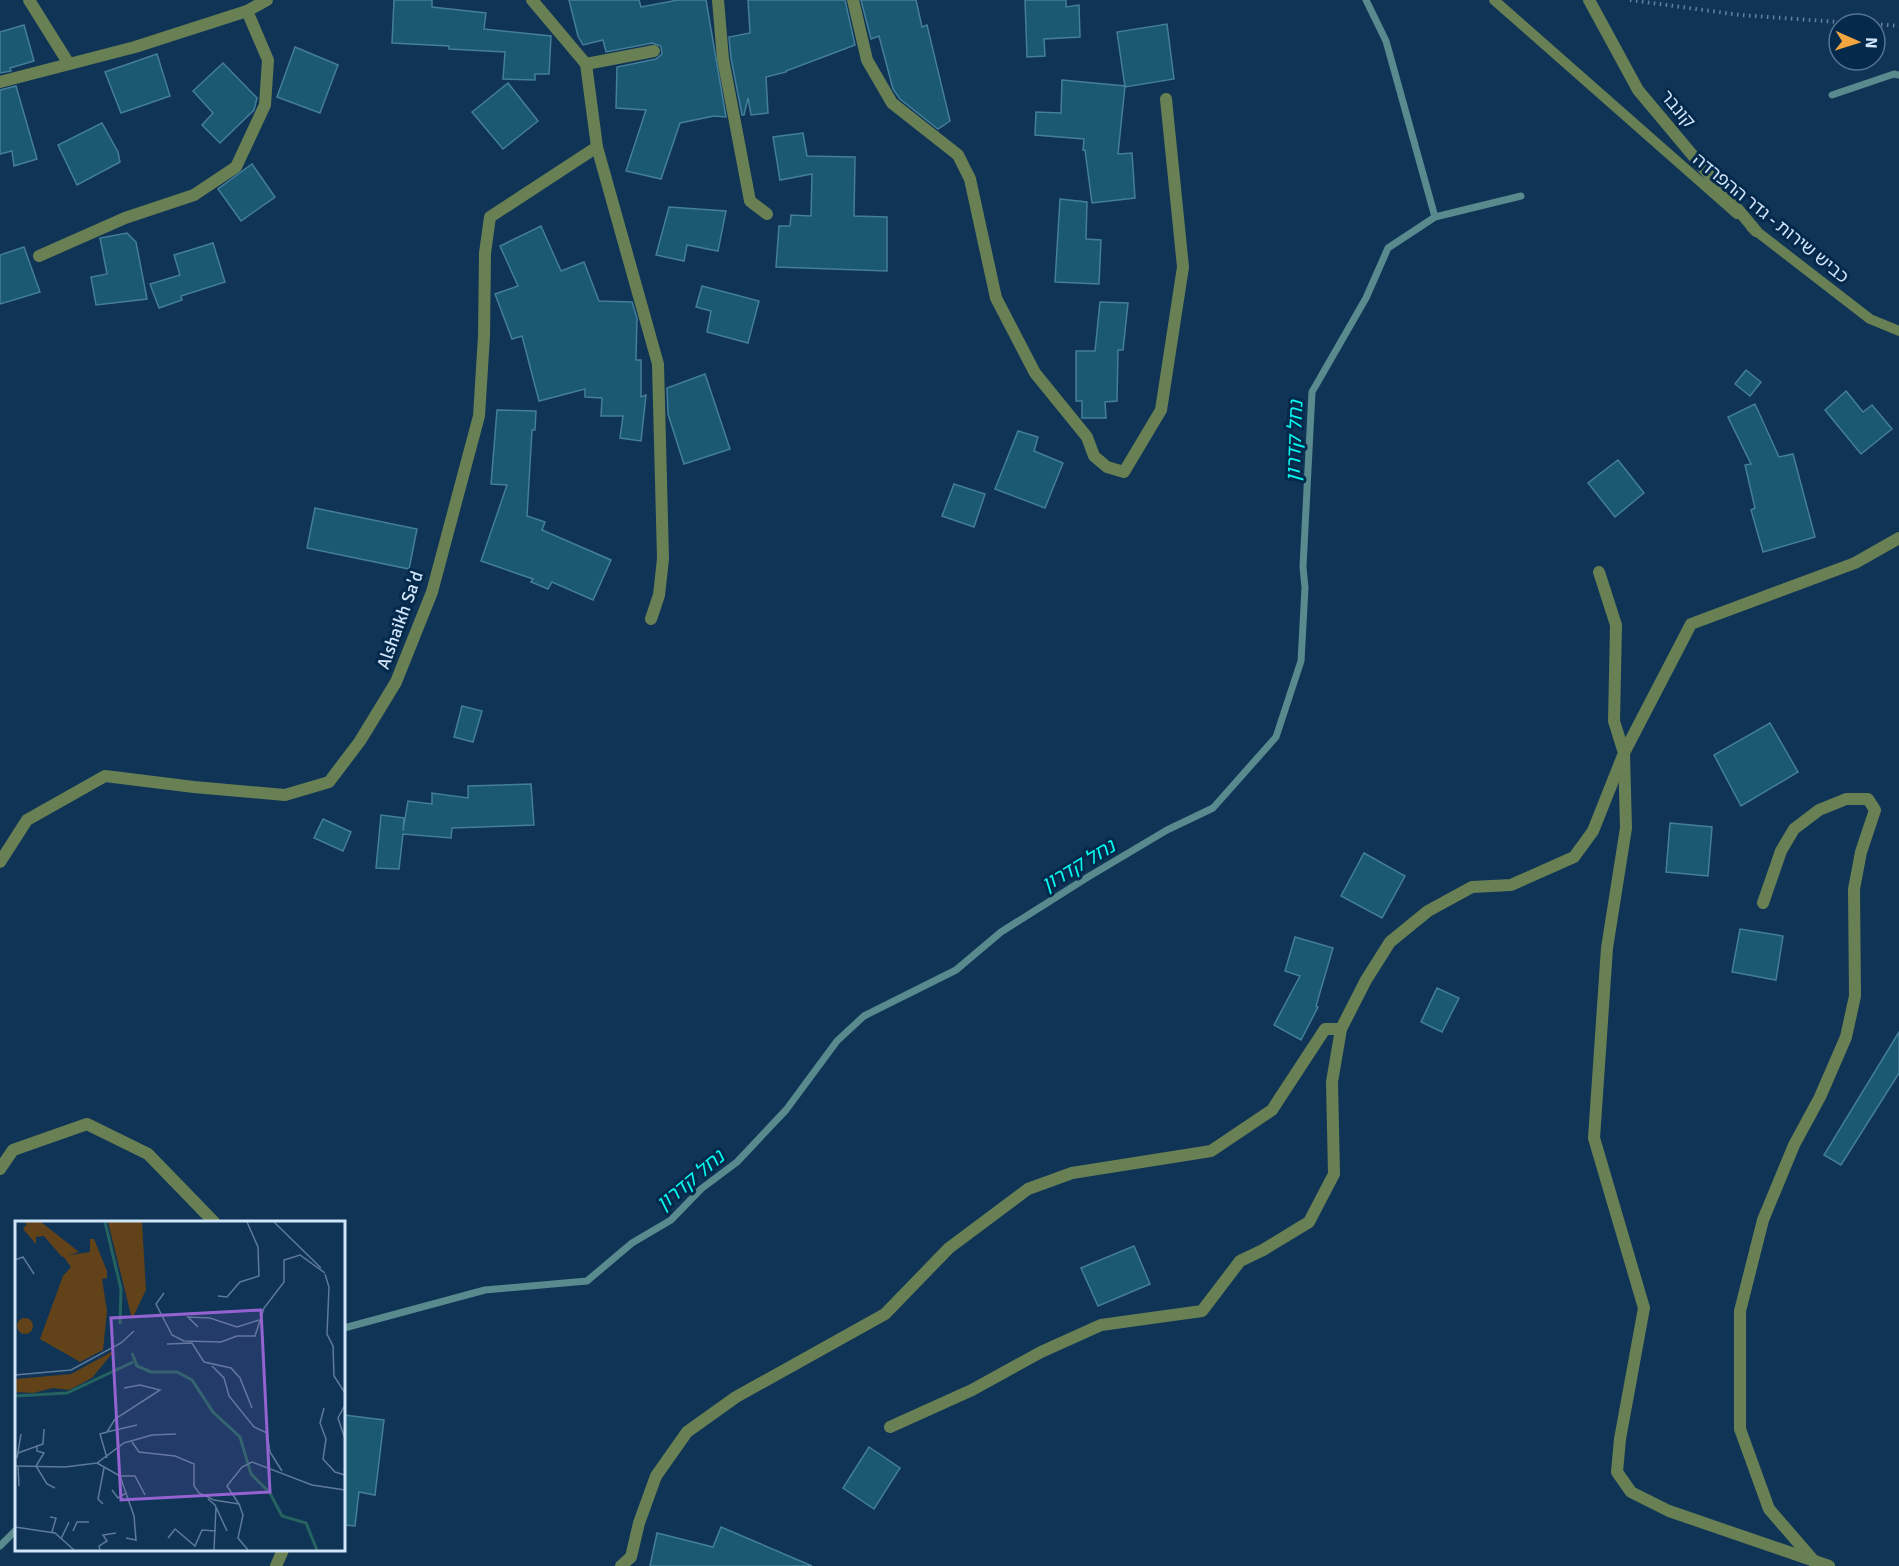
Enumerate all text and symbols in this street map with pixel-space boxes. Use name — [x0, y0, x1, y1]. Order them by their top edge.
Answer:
north arrow — [1827, 12, 1887, 72]
text: N — [1861, 37, 1881, 49]
street label: קונבר — [1656, 86, 1700, 132]
street label: כביש שירות - גדר ההפרדה — [1689, 148, 1853, 288]
water label: נחל קדרון — [1281, 398, 1308, 482]
street label: Alshaikh Sa'd — [372, 568, 428, 672]
water label: נחל קדרון — [1037, 833, 1121, 897]
water label: נחל קדרון — [651, 1144, 731, 1216]
inset map — [15, 1221, 345, 1551]

